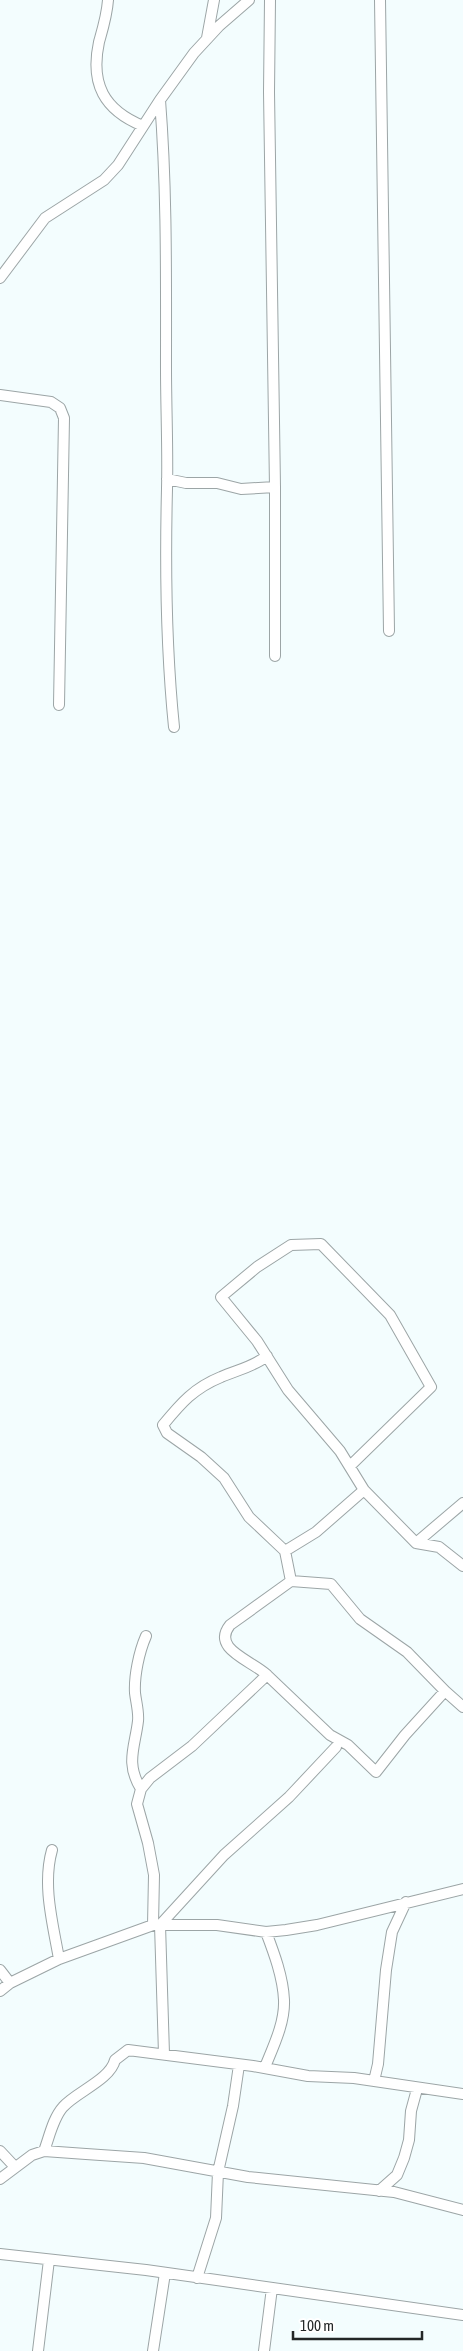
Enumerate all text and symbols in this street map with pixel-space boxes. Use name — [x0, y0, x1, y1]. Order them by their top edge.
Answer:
scale bar — [293, 2308, 422, 2340]
text: 100 m — [300, 2317, 334, 2334]

